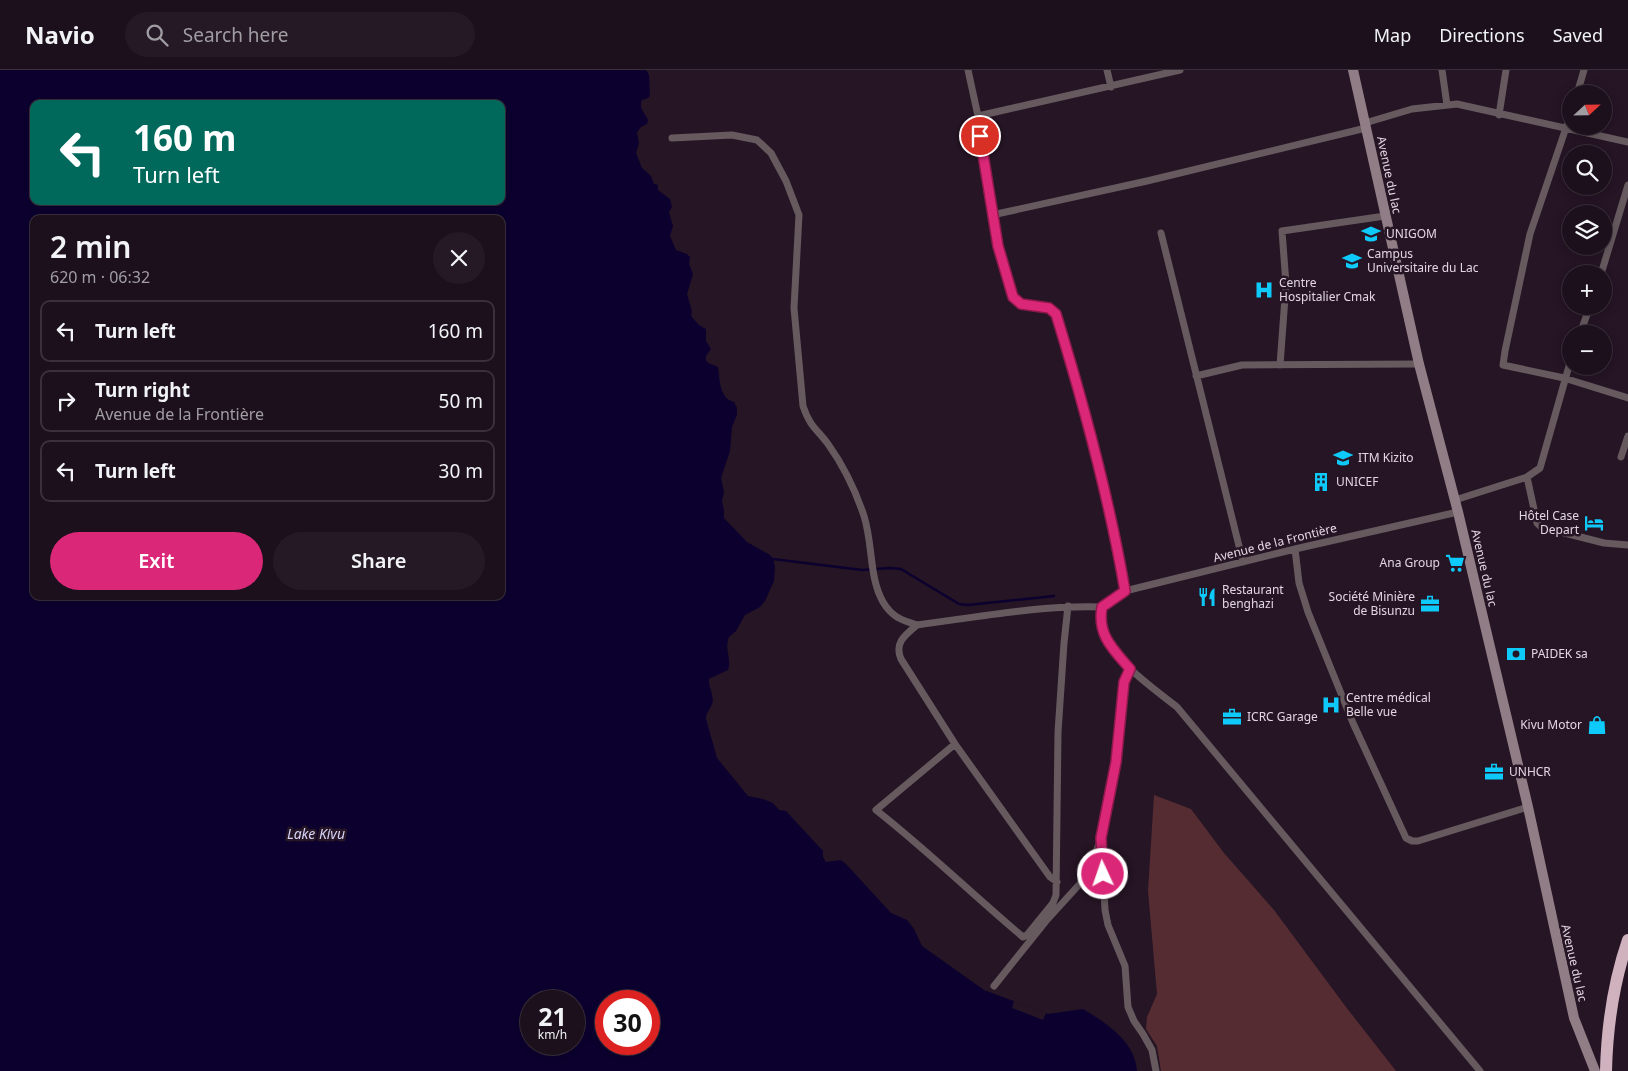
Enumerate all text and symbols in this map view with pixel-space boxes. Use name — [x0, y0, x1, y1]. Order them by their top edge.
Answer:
search box — [125, 12, 475, 57]
text: Navio — [25, 18, 95, 51]
icon: search — [143, 21, 171, 49]
text: Search here — [183, 22, 289, 48]
text: Map — [1374, 23, 1411, 47]
text: Directions — [1439, 23, 1525, 47]
text: Saved — [1553, 23, 1603, 47]
north arrow — [1562, 85, 1612, 135]
map controls — [1562, 85, 1612, 375]
text: 160 m — [133, 114, 236, 161]
pin — [959, 115, 1001, 157]
icon: left — [50, 120, 115, 185]
icon: arrive — [966, 122, 994, 150]
street label: Avenue du lac — [1373, 135, 1406, 215]
button: search — [1562, 145, 1612, 195]
text: Turn left — [133, 159, 220, 189]
button: layers — [1562, 205, 1612, 255]
school or university icon: UNIGOM — [1360, 223, 1382, 245]
place label: UNIGOM — [1386, 225, 1437, 242]
text: 2 min — [50, 226, 131, 267]
button: close — [433, 232, 485, 284]
place label: Campus Universitaire du Lac — [1367, 245, 1479, 276]
school or university icon: Campus Universitaire du Lac — [1341, 250, 1363, 272]
button: + — [1562, 265, 1612, 315]
text: 620 m · 06:32 — [50, 266, 150, 288]
place label: Centre Hospitalier Cmak — [1279, 274, 1376, 305]
hospital icon: Centre Hospitalier Cmak — [1253, 279, 1275, 301]
icon: left — [52, 317, 80, 345]
text: Turn left — [95, 318, 176, 344]
text: 160 m — [428, 318, 483, 344]
button: − — [1562, 325, 1612, 375]
text: Turn right — [95, 377, 190, 403]
icon: right — [52, 387, 80, 415]
text: 50 m — [439, 388, 483, 414]
text: Avenue de la Frontière — [95, 403, 264, 425]
school or university icon: ITM Kizito — [1332, 447, 1354, 469]
place label: ITM Kizito — [1358, 449, 1414, 466]
icon: left — [52, 457, 80, 485]
text: Turn left — [95, 458, 176, 484]
text: 30 m — [439, 458, 483, 484]
building icon: UNICEF — [1310, 471, 1332, 493]
place label: UNICEF — [1336, 473, 1378, 490]
place label: Hôtel Case Depart — [1519, 507, 1580, 538]
hotel icon: Hôtel Case Depart — [1583, 512, 1605, 534]
street label: Avenue de la Frontière — [1211, 519, 1339, 566]
street label: Avenue du lac — [1467, 528, 1502, 608]
button: Exit — [50, 532, 263, 590]
button: Share — [273, 532, 485, 590]
supermarket icon: Ana Group — [1444, 552, 1466, 574]
place label: Ana Group — [1380, 554, 1440, 571]
place label: Restaurant benghazi — [1222, 581, 1284, 612]
restaurant icon: Restaurant benghazi — [1196, 586, 1218, 608]
place label: Société Minière de Bisunzu — [1329, 588, 1415, 619]
office icon: Société Minière de Bisunzu — [1419, 593, 1441, 615]
bank icon: PAIDEK sa — [1505, 643, 1527, 665]
place label: PAIDEK sa — [1531, 645, 1588, 662]
place label: Centre médical Belle vue — [1346, 689, 1431, 720]
hospital icon: Centre médical Belle vue — [1320, 694, 1342, 716]
office icon: ICRC Garage — [1221, 706, 1243, 728]
place label: ICRC Garage — [1247, 708, 1318, 725]
shop icon: Kivu Motor — [1586, 714, 1608, 736]
place label: Kivu Motor — [1520, 716, 1582, 733]
office icon: UNHCR — [1483, 761, 1505, 783]
place label: UNHCR — [1509, 763, 1551, 780]
water label: Lake Kivu — [287, 824, 345, 843]
position arrow — [1076, 847, 1128, 899]
street label: Avenue du lac — [1557, 923, 1592, 1003]
speed limit sign: 30 — [595, 990, 660, 1055]
text: 21 — [538, 999, 567, 1033]
text: km/h — [538, 1026, 567, 1043]

